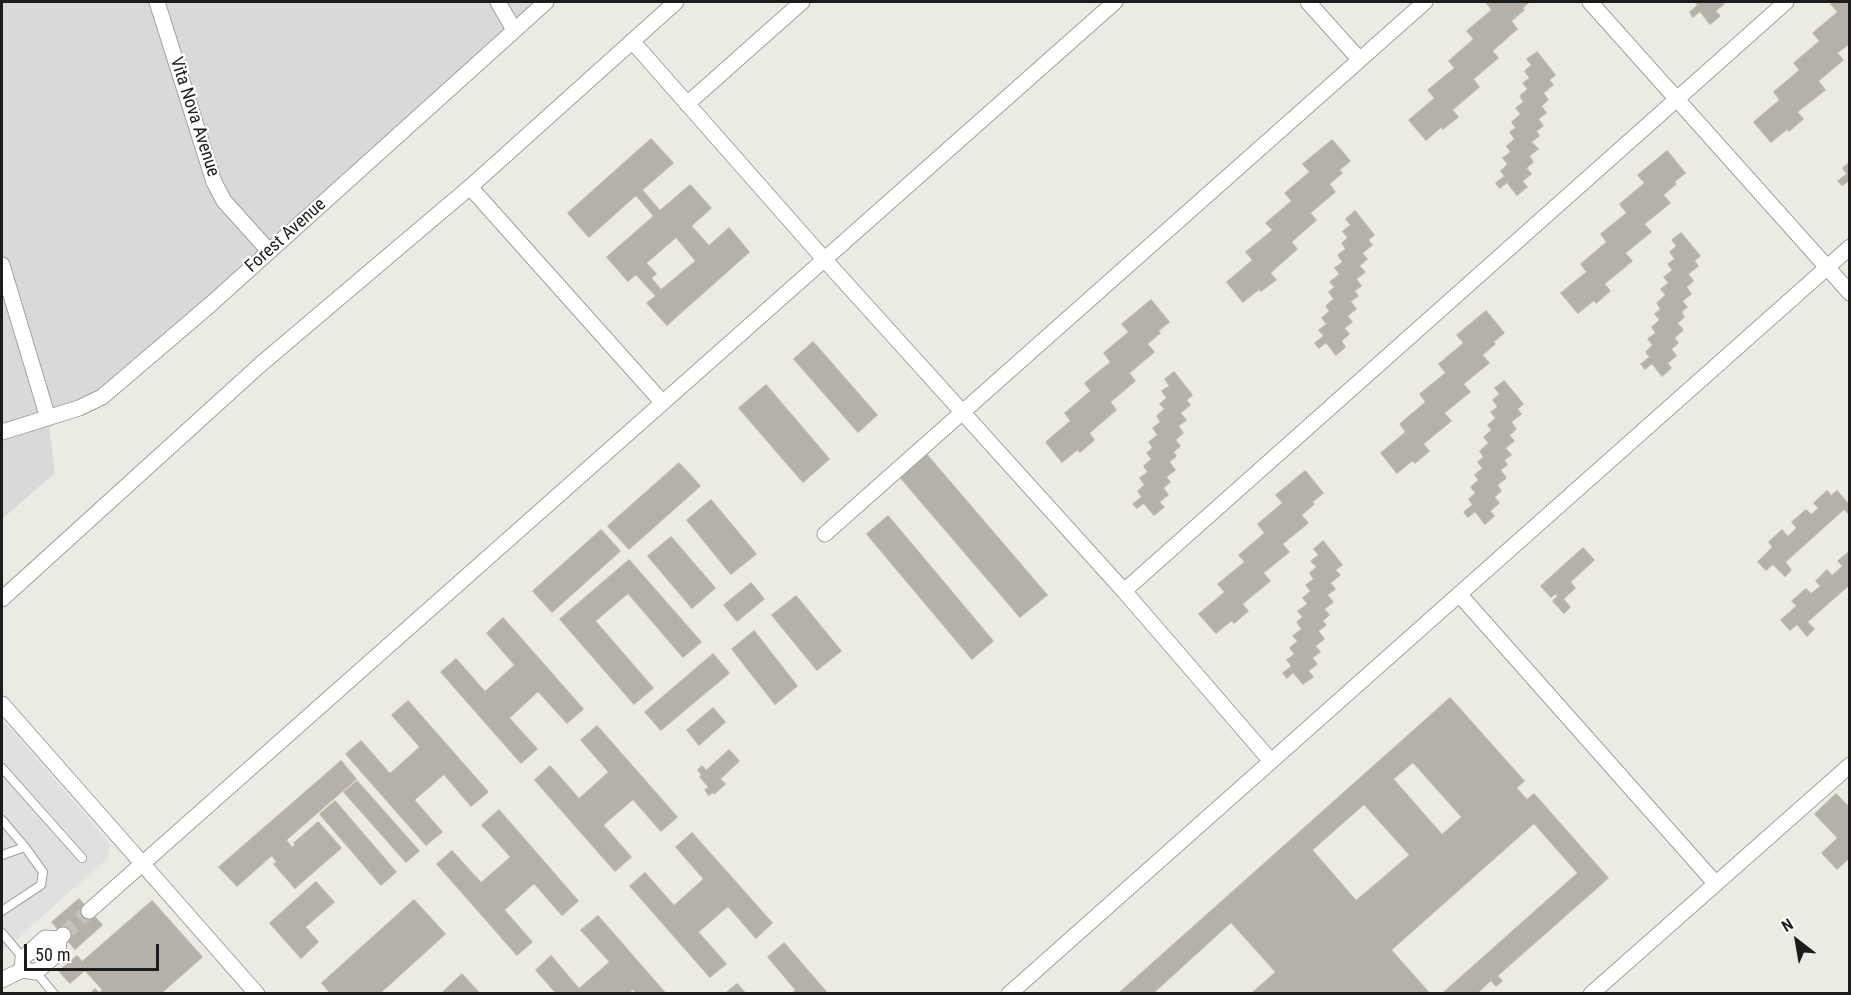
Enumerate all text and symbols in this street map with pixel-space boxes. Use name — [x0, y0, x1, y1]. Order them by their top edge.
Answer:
street label: Vita Nova Avenue — [164, 54, 224, 180]
street label: Forest Avenue — [241, 194, 331, 278]
north arrow — [1767, 911, 1827, 971]
text: N — [1778, 914, 1797, 936]
scale bar — [27, 932, 162, 970]
text: 50 m — [35, 944, 70, 965]

